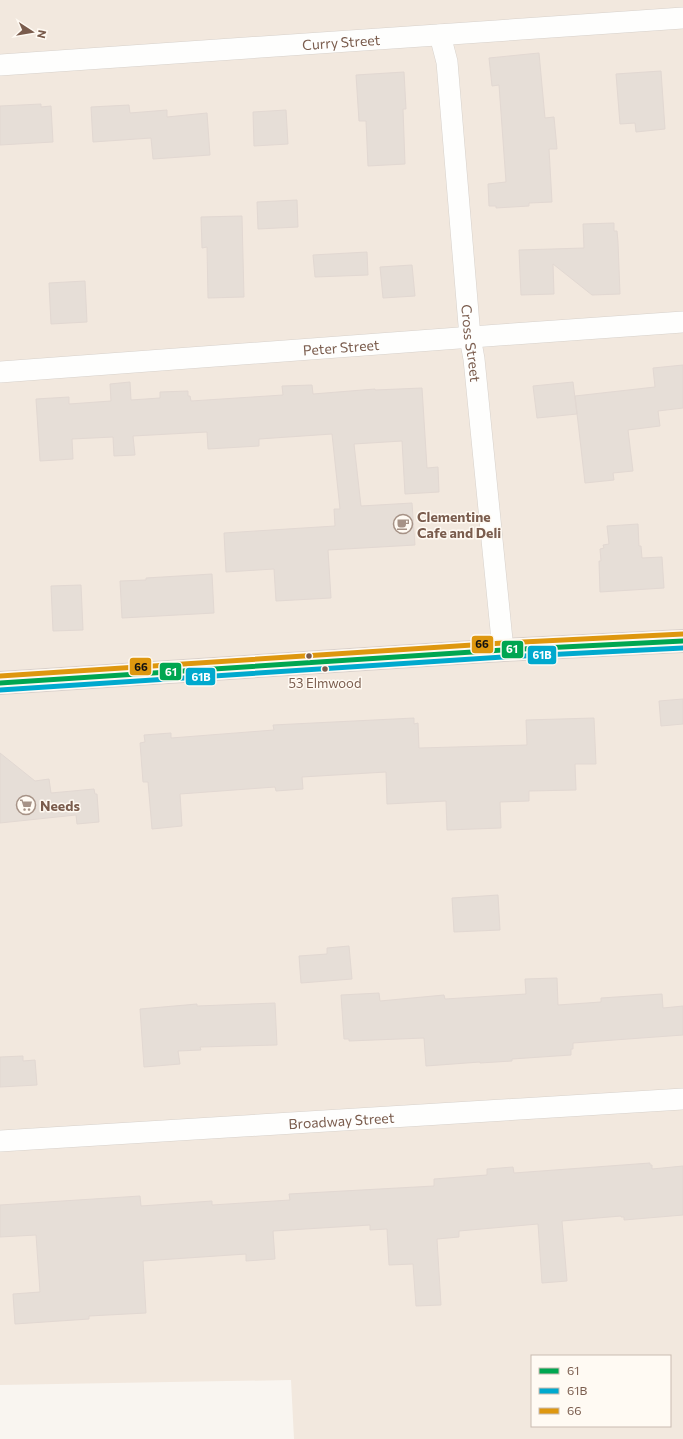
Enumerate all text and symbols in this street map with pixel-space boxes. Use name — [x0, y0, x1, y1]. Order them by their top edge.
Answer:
north arrow — [12, 12, 52, 52]
text: N — [35, 29, 49, 40]
street label: Curry Street — [302, 30, 381, 53]
street label: Cross Street — [459, 303, 485, 383]
street label: Peter Street — [302, 335, 380, 358]
place label: Clementine Cafe and Deli — [417, 508, 501, 541]
cafe icon: Clementine Cafe and Deli — [392, 513, 414, 535]
line badge: 66 — [471, 635, 494, 654]
text: 66 — [475, 637, 489, 650]
line badge: 61 — [501, 640, 524, 659]
text: 61 — [506, 642, 518, 655]
line badge: 61B — [527, 645, 557, 665]
text: 61B — [532, 648, 552, 661]
unlabelled marker — [304, 651, 314, 661]
line badge: 66 — [129, 657, 152, 676]
text: 66 — [134, 660, 148, 673]
line badge: 61 — [159, 662, 182, 681]
marker: 53 Elmwood — [320, 664, 330, 674]
text: 61 — [165, 665, 177, 678]
line badge: 61B — [185, 667, 216, 686]
text: 61B — [191, 670, 211, 683]
place label: 53 Elmwood — [289, 675, 361, 691]
supermarket icon: Needs — [15, 794, 37, 816]
place label: Needs — [40, 797, 80, 814]
street label: Broadway Street — [288, 1108, 395, 1132]
legend — [531, 1355, 671, 1427]
text: 61 — [567, 1363, 579, 1377]
text: 61B — [567, 1383, 587, 1397]
text: 66 — [567, 1403, 582, 1417]

